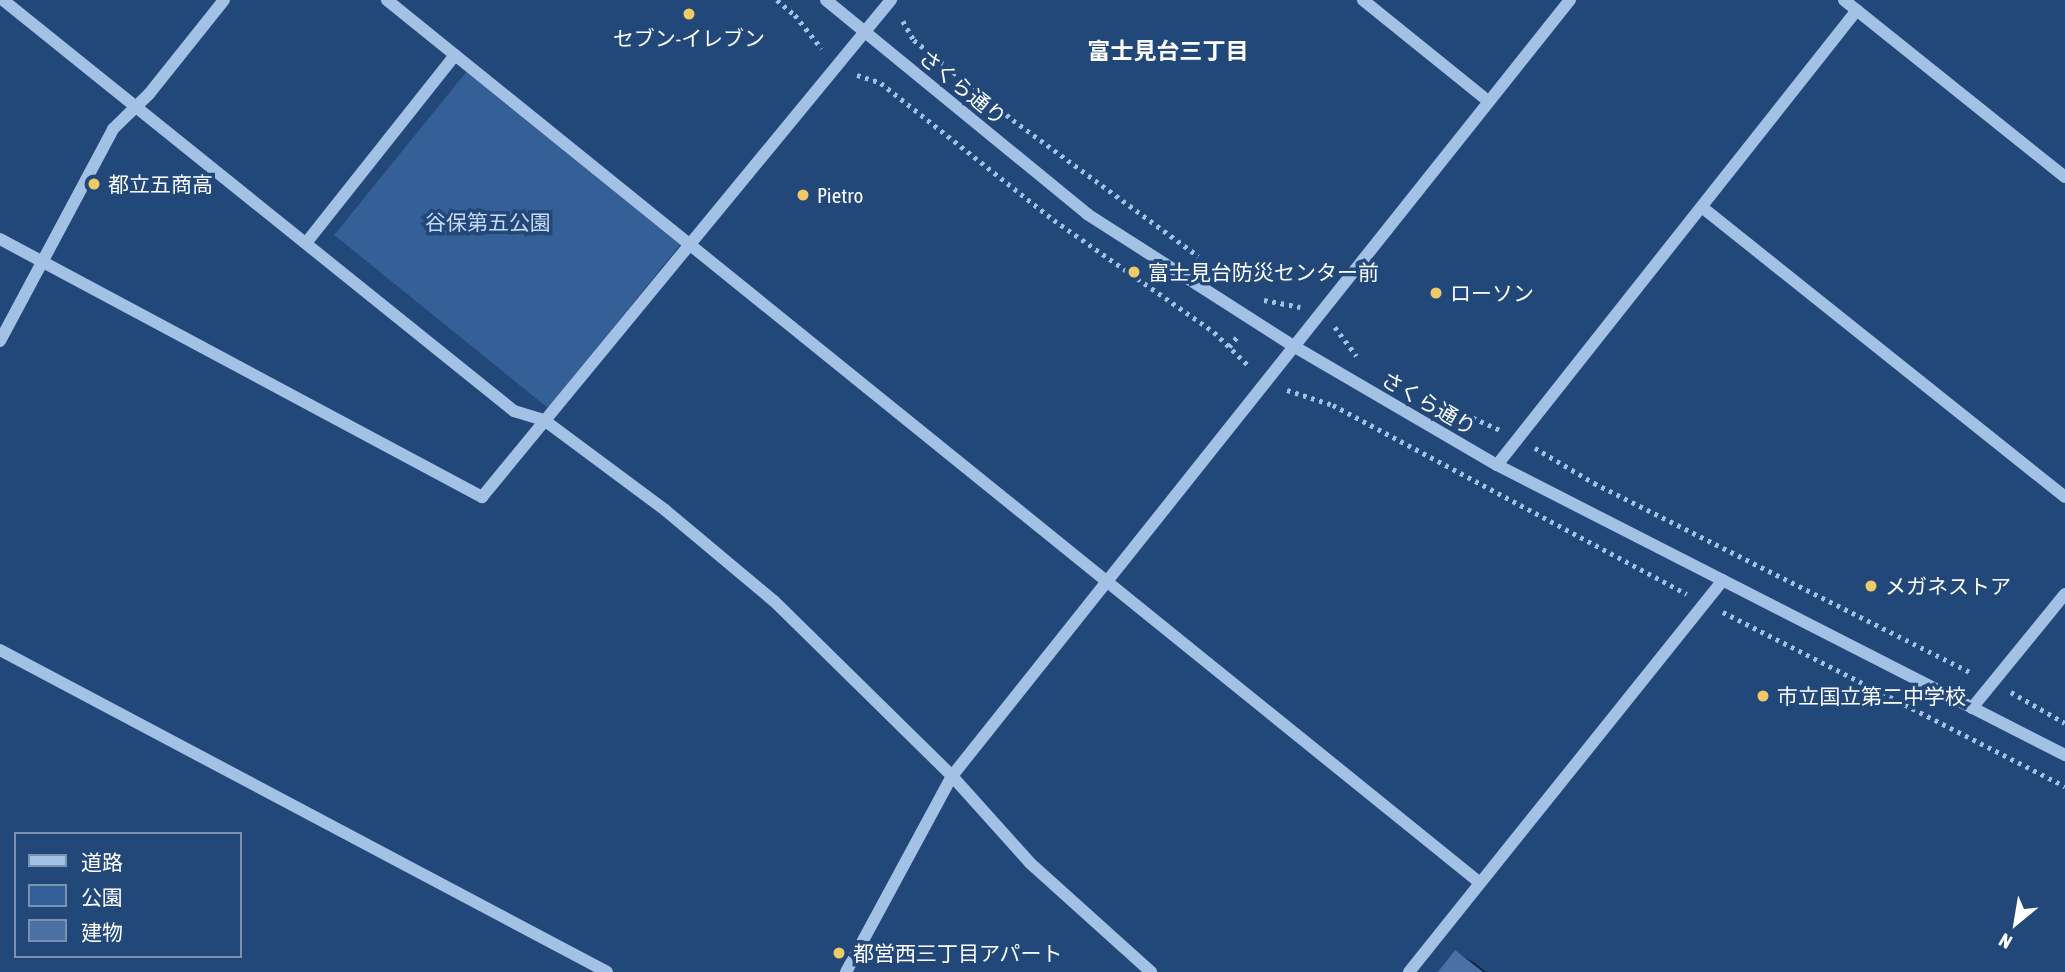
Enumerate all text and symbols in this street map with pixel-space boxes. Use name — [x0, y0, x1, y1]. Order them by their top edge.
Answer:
marker: セブン-イレブン — [681, 6, 697, 22]
place label: セブン-イレブン — [613, 25, 765, 51]
district label: 富士見台三丁目 — [1088, 37, 1248, 65]
street label: さくら通り — [914, 44, 1012, 130]
place label: 都立五商高 — [108, 171, 213, 197]
marker: 都立五商高 — [86, 176, 102, 192]
place label: Pietro — [817, 182, 863, 208]
marker: Pietro — [795, 187, 811, 203]
park label: 谷保第五公園 — [425, 209, 551, 235]
place label: 富士見台防災センター前 — [1148, 259, 1379, 285]
marker: 富士見台防災センター前 — [1126, 264, 1142, 280]
place label: ローソン — [1450, 280, 1534, 306]
marker: ローソン — [1428, 285, 1444, 301]
street label: さくら通り — [1377, 366, 1481, 440]
place label: メガネストア — [1885, 573, 2011, 599]
marker: メガネストア — [1863, 578, 1879, 594]
place label: 市立国立第二中学校 — [1777, 683, 1966, 709]
marker: 市立国立第二中学校 — [1755, 688, 1771, 704]
legend — [14, 832, 242, 958]
text: 道路 — [81, 850, 123, 874]
text: 公園 — [81, 885, 123, 909]
north arrow — [1981, 888, 2051, 958]
text: 建物 — [81, 920, 123, 944]
text: N — [1995, 929, 2016, 954]
place label: 都営西三丁目アパート — [853, 940, 1063, 966]
marker: 都営西三丁目アパート — [831, 945, 847, 961]

